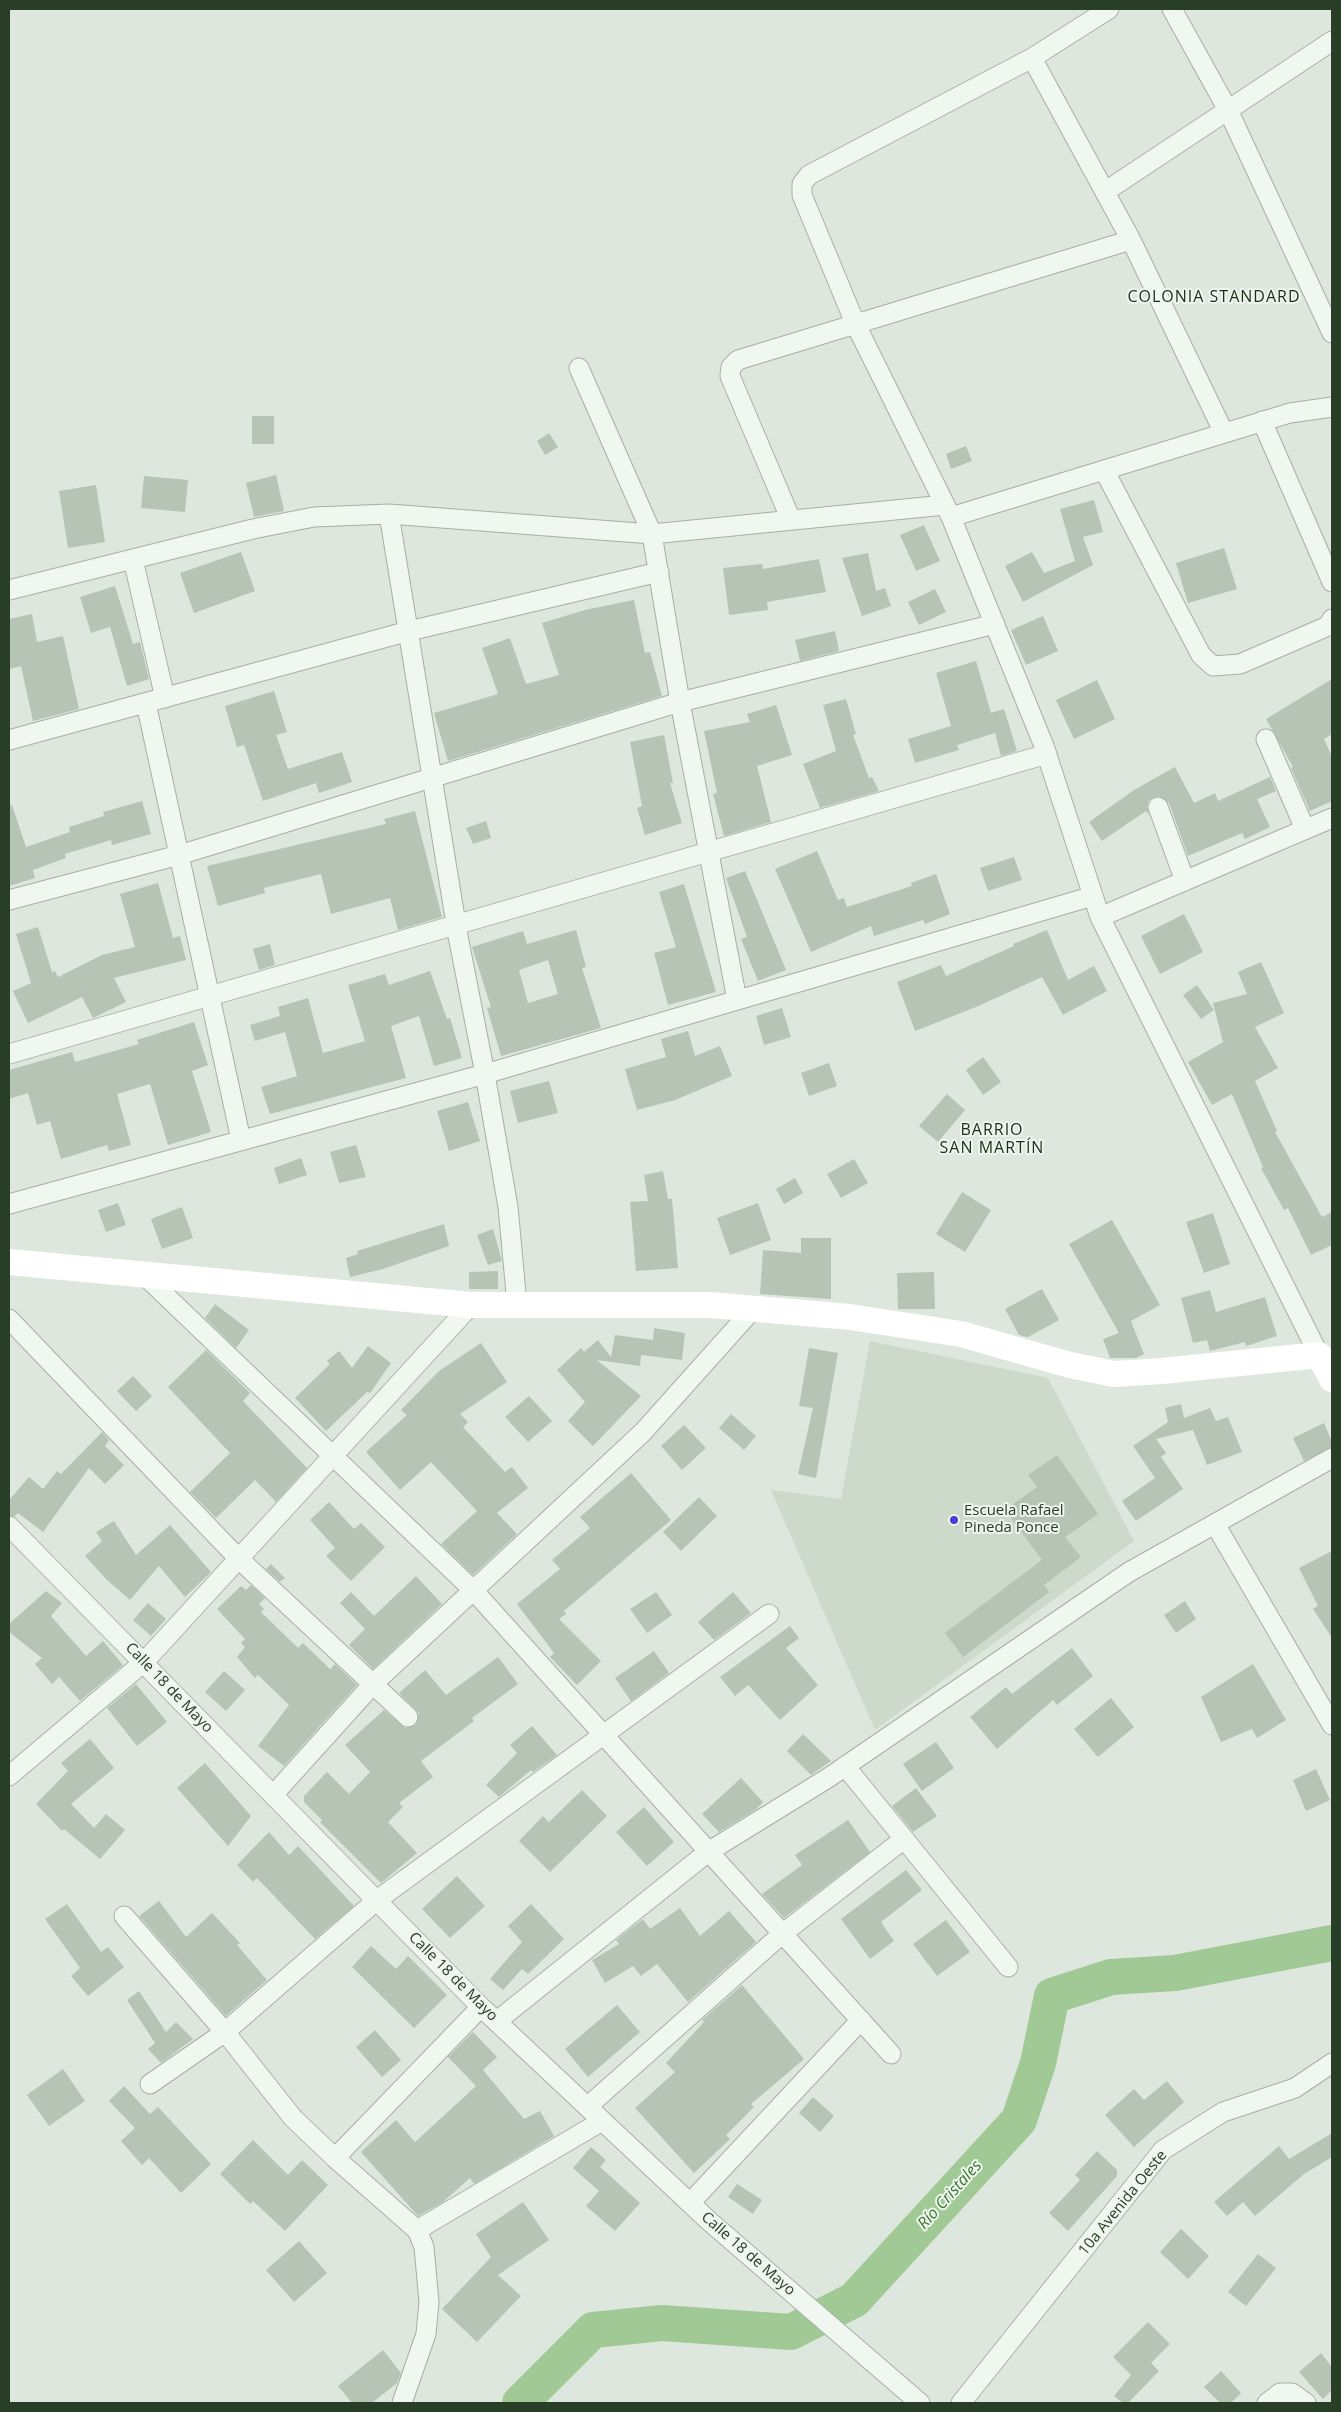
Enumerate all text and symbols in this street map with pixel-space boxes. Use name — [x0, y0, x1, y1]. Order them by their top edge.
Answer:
district label: COLONIA STANDARD — [1125, 287, 1303, 307]
district label: BARRIO SAN MARTÍN — [938, 1120, 1046, 1158]
place label: Escuela Rafael Pineda Ponce — [964, 1502, 1063, 1537]
marker: Escuela Rafael Pineda Ponce — [948, 1514, 960, 1526]
street label: Calle 18 de Mayo — [121, 1639, 217, 1737]
street label: Calle 18 de Mayo — [405, 1929, 501, 2025]
street label: 10a Avenida Oeste — [1075, 2147, 1171, 2259]
water label: Río Cristales — [914, 2157, 986, 2233]
street label: Calle 18 de Mayo — [697, 2208, 799, 2300]

